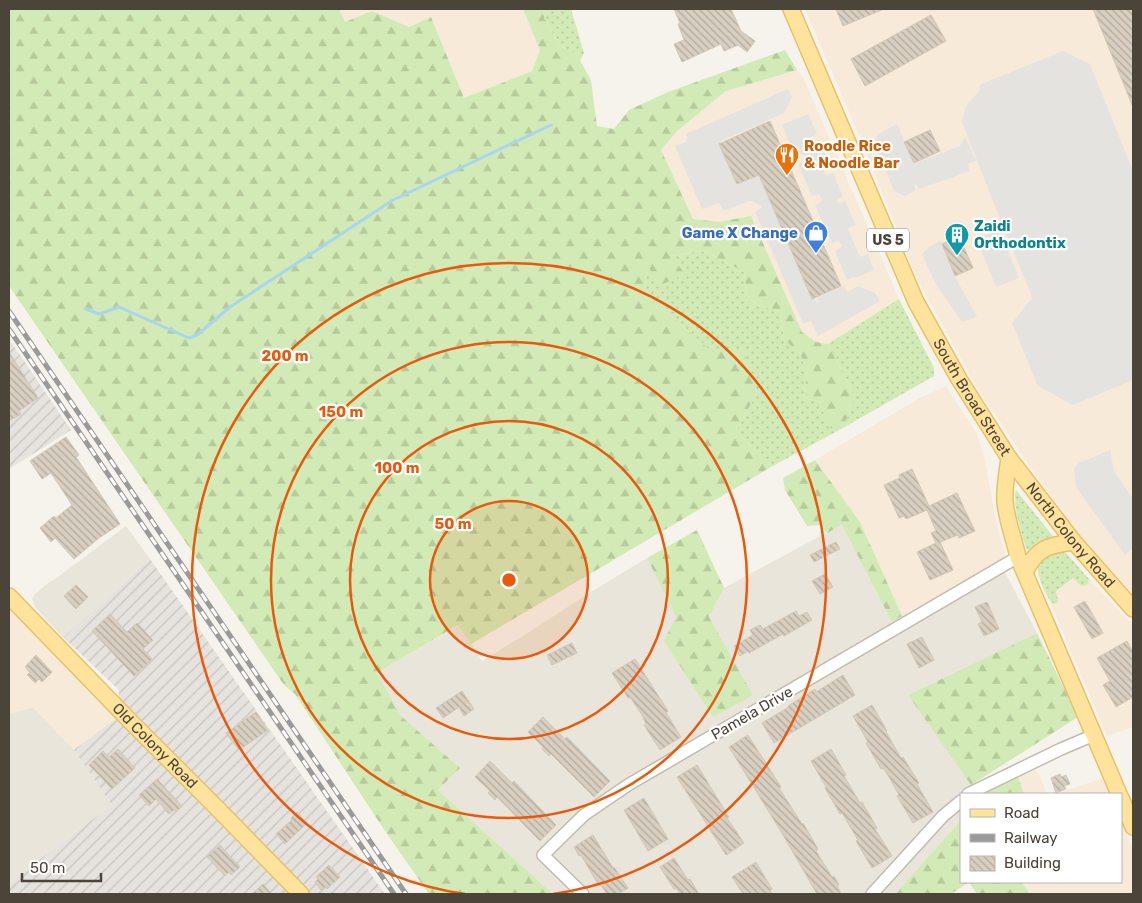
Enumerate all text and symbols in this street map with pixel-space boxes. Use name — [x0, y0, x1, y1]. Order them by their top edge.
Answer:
place label: Roodle Rice & Noodle Bar — [804, 137, 900, 172]
restaurant icon: Roodle Rice & Noodle Bar — [774, 142, 800, 176]
place label: Zaidi Orthodontix — [974, 217, 1066, 252]
shop icon: Game X Change — [803, 220, 829, 254]
building icon: Zaidi Orthodontix — [944, 222, 970, 256]
place label: Game X Change — [682, 224, 798, 242]
road number: US 5 — [867, 228, 909, 252]
street label: South Broad Street — [929, 335, 1014, 459]
text: 200 m — [261, 347, 309, 365]
text: 150 m — [319, 403, 363, 421]
text: 100 m — [375, 459, 419, 477]
street label: North Colony Road — [1022, 479, 1119, 591]
text: 50 m — [435, 515, 471, 533]
centre of rings — [500, 571, 518, 589]
street label: Pamela Drive — [708, 682, 796, 744]
street label: Old Colony Road — [109, 699, 201, 792]
legend — [960, 793, 1122, 883]
text: Road — [1004, 804, 1040, 822]
text: Railway — [1004, 829, 1058, 847]
scale bar — [22, 850, 101, 882]
text: Building — [1004, 854, 1061, 872]
text: 50 m — [30, 859, 65, 877]

